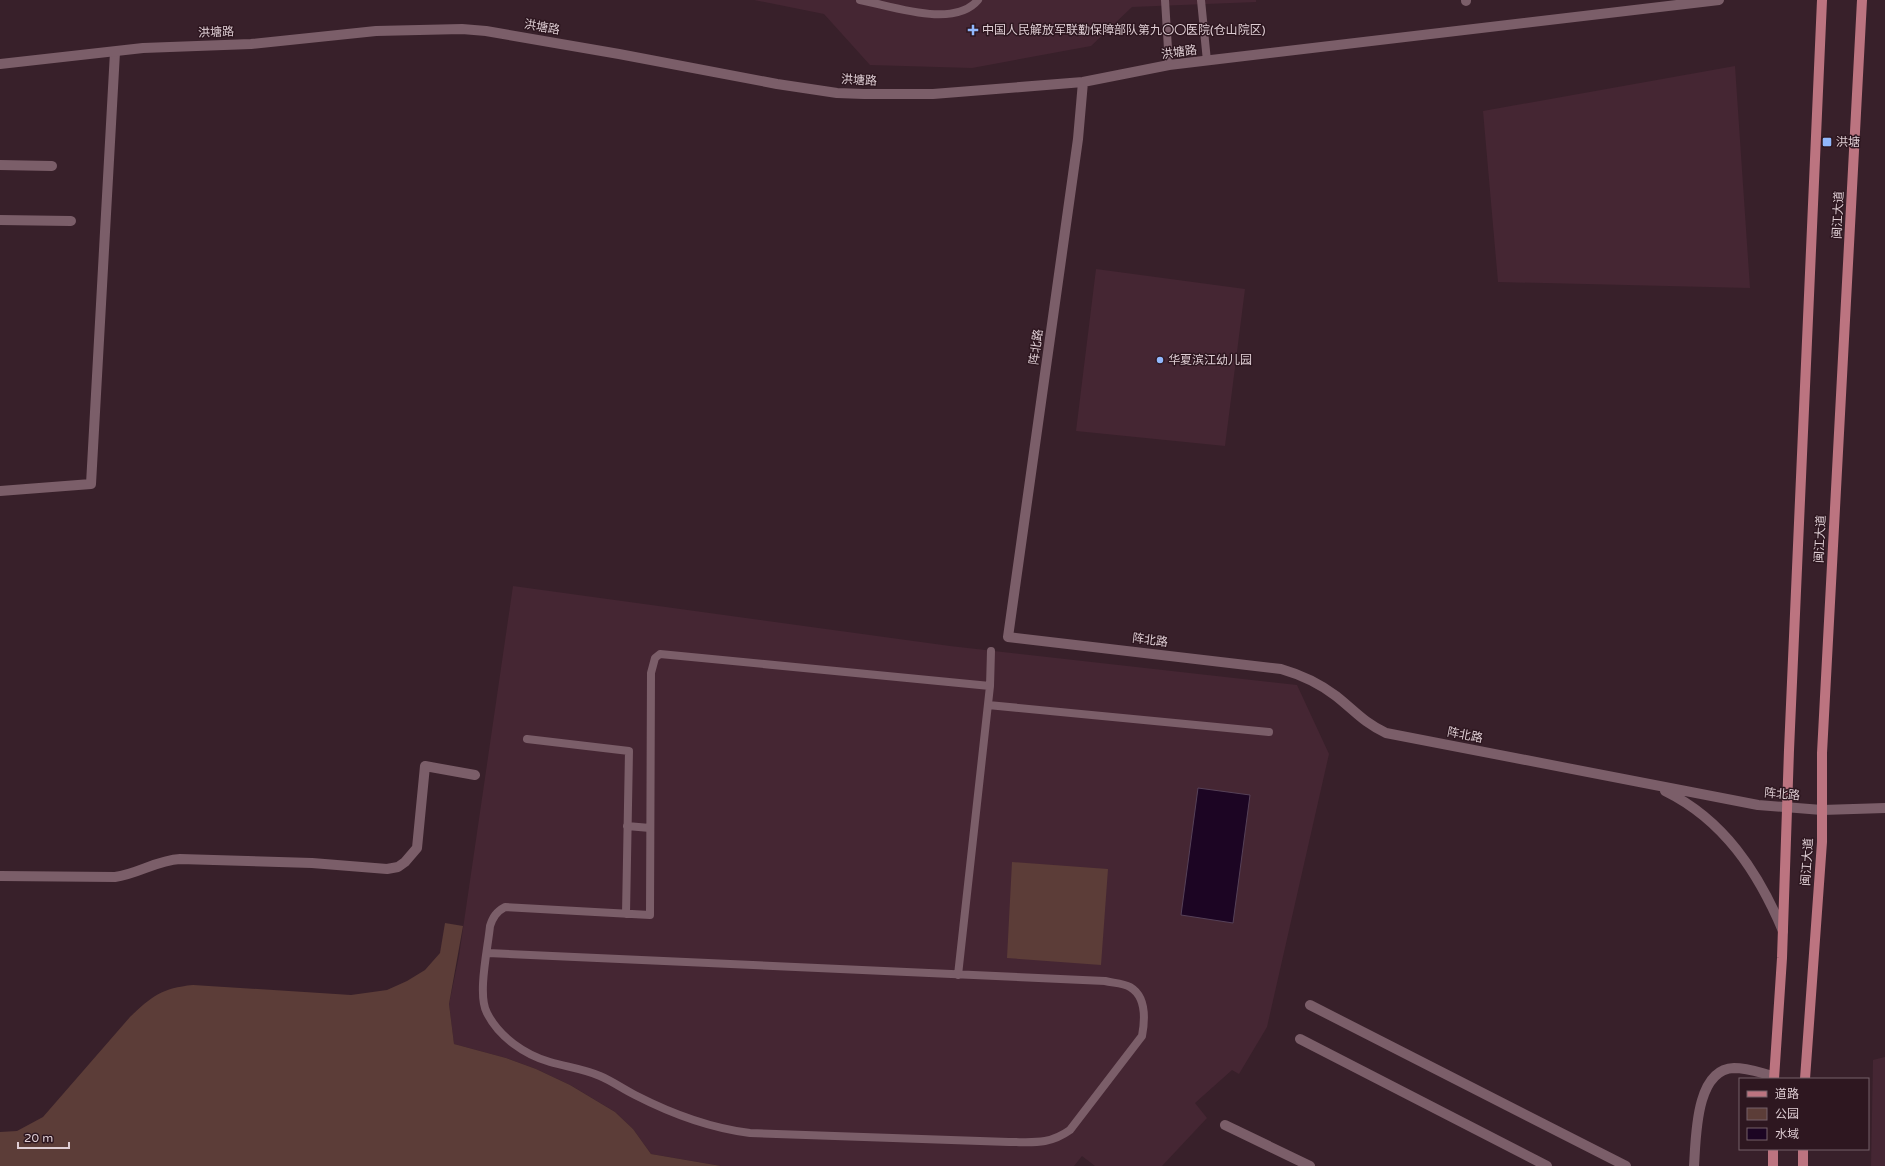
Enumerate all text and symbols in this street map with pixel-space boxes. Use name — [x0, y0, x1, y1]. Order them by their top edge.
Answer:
street label: 洪塘路 — [523, 17, 561, 37]
place label: 中国人民解放军联勤保障部队第九〇〇医院(仓山院区) — [982, 23, 1266, 37]
street label: 洪塘路 — [198, 24, 234, 40]
marker: 中国人民解放军联勤保障部队第九〇〇医院(仓山院区) — [967, 24, 979, 36]
street label: 洪塘路 — [1160, 43, 1198, 61]
street label: 洪塘路 — [841, 72, 877, 88]
place label: 洪塘 — [1836, 135, 1860, 149]
marker: 洪塘 — [1821, 136, 1833, 148]
street label: 闽江大道 — [1830, 191, 1846, 239]
street label: 阵北路 — [1027, 328, 1045, 366]
place label: 华夏滨江幼儿园 — [1168, 353, 1252, 367]
marker: 华夏滨江幼儿园 — [1155, 355, 1165, 365]
street label: 闽江大道 — [1812, 515, 1828, 563]
street label: 阵北路 — [1131, 631, 1169, 649]
street label: 阵北路 — [1446, 725, 1484, 745]
street label: 阵北路 — [1763, 785, 1801, 803]
street label: 闽江大道 — [1798, 838, 1816, 886]
legend — [1739, 1078, 1869, 1150]
text: 道路 — [1775, 1087, 1799, 1101]
text: 公园 — [1775, 1107, 1799, 1121]
scale bar — [18, 1124, 69, 1150]
text: 水域 — [1775, 1127, 1799, 1141]
text: 20 m — [24, 1131, 53, 1145]

